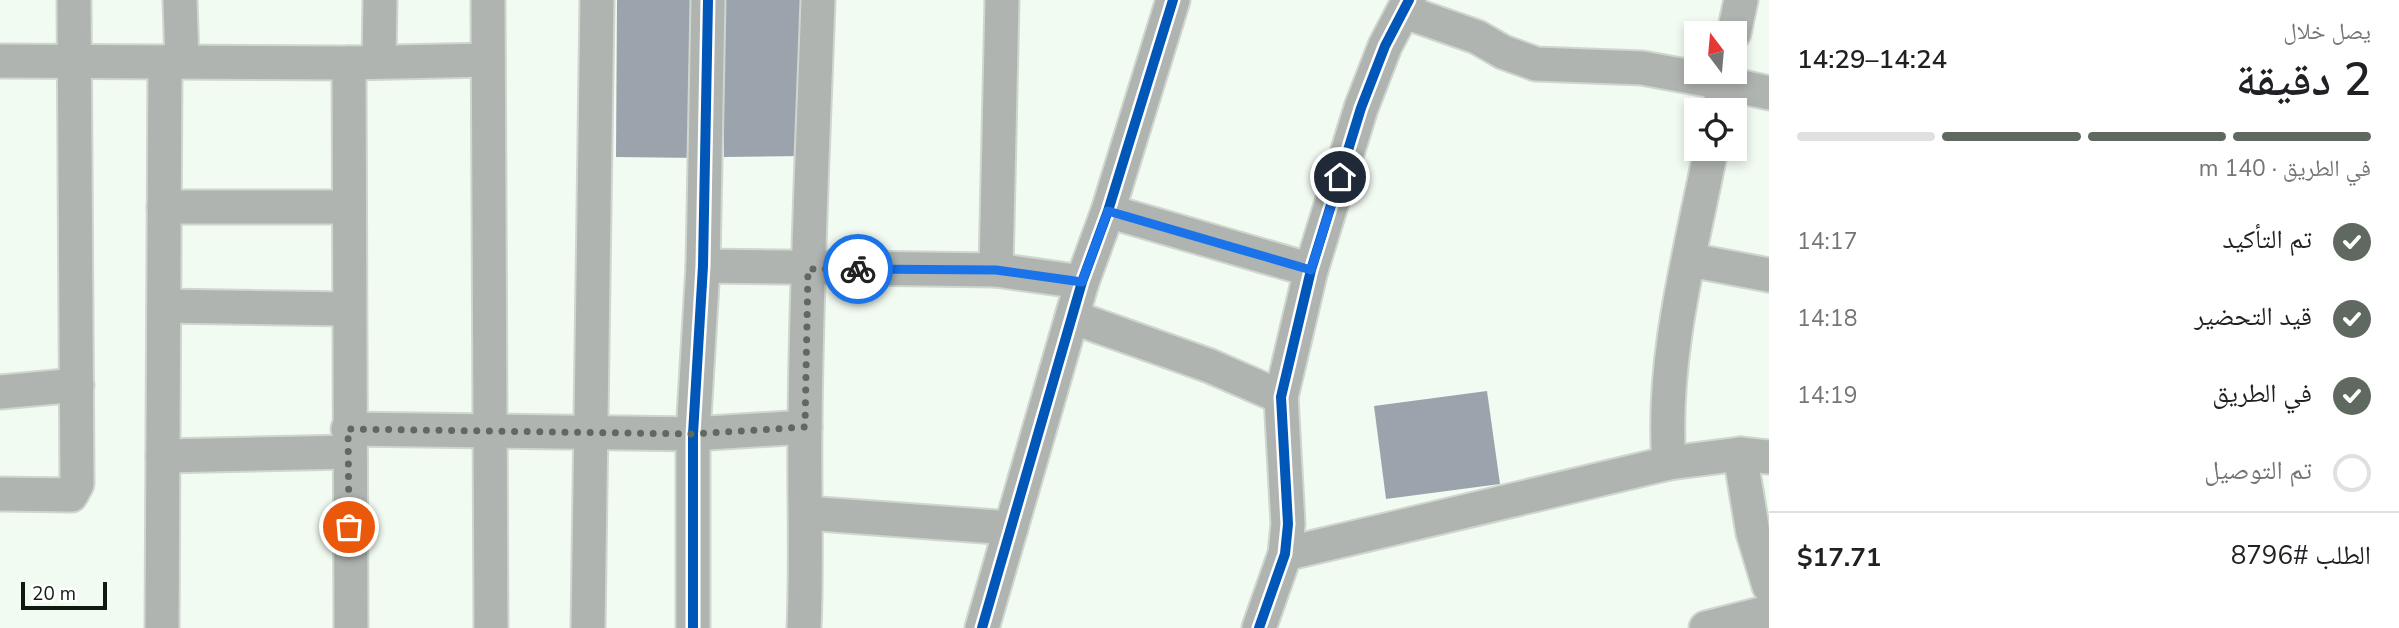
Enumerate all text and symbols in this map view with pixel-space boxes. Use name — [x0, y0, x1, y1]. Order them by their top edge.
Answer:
text: يصل خلال — [2283, 16, 2371, 47]
north arrow — [1684, 21, 1746, 84]
map controls — [1684, 21, 1747, 161]
text: 14:24–14:29 — [1797, 42, 1947, 77]
text: 2 دقيقة — [2236, 48, 2371, 111]
button: locate — [1684, 98, 1747, 161]
pin — [1310, 147, 1370, 207]
text: في الطريق · 140 m — [2199, 153, 2371, 184]
icon: home — [1321, 158, 1359, 196]
text: تم التأكيد — [2223, 222, 2312, 257]
icon: check — [2333, 223, 2371, 261]
text: 14:17 — [1797, 226, 1857, 257]
courier — [823, 234, 893, 304]
icon: bike — [839, 250, 877, 288]
text: قيد التحضير — [2194, 299, 2312, 334]
icon: check — [2333, 300, 2371, 338]
text: 14:18 — [1797, 303, 1857, 334]
text: في الطريق — [2212, 376, 2312, 411]
icon: check — [2333, 377, 2371, 415]
text: 14:19 — [1797, 380, 1857, 411]
text: تم التوصيل — [2204, 453, 2312, 488]
pin — [319, 497, 379, 557]
icon: bag — [330, 508, 368, 546]
text: الطلب #8796 — [2231, 538, 2371, 573]
text: $17.71 — [1797, 540, 1881, 575]
scale bar — [21, 579, 107, 611]
text: 20 m — [32, 581, 76, 607]

